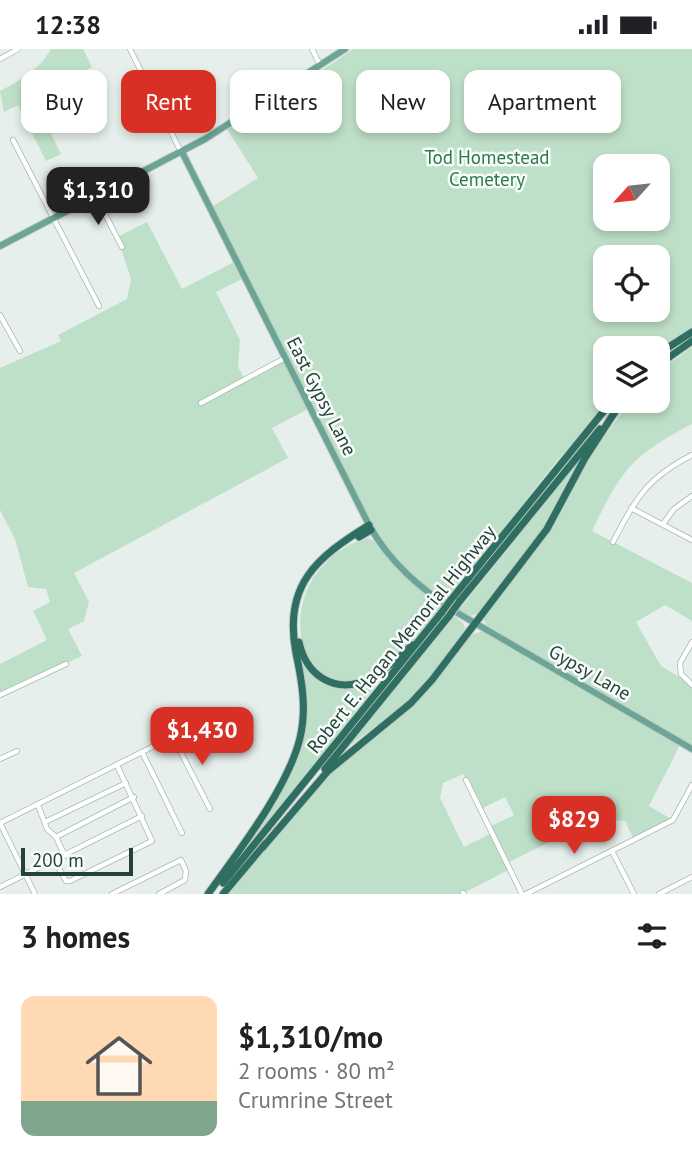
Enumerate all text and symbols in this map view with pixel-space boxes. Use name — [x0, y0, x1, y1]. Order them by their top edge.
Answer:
text: 12:38 — [35, 8, 101, 41]
chip: Buy — [21, 70, 107, 133]
chip: Rent — [121, 70, 216, 133]
chip: Filters — [230, 70, 342, 133]
chip: New — [356, 70, 450, 133]
chip: Apartment — [464, 70, 621, 133]
park label: Tod Homestead Cemetery — [424, 145, 550, 191]
north arrow — [593, 154, 670, 231]
map controls — [593, 154, 670, 413]
pin: $1,310 — [41, 167, 155, 227]
text: $1,310 — [62, 175, 134, 204]
button: locate — [593, 245, 670, 322]
street label: East Gypsy Lane — [282, 333, 362, 459]
button: layers — [593, 336, 670, 413]
street label: Robert E. Hagan Memorial Highway — [301, 520, 501, 758]
street label: Gypsy Lane — [545, 639, 635, 705]
pin: $1,430 — [145, 707, 259, 767]
text: $1,430 — [166, 715, 238, 744]
pin: $829 — [533, 797, 615, 856]
text: $829 — [548, 804, 600, 833]
scale bar — [21, 845, 133, 877]
text: 200 m — [32, 848, 84, 872]
text: 3 homes — [21, 917, 130, 956]
icon: filters — [633, 917, 671, 955]
text: $1,310/mo — [238, 1017, 383, 1056]
icon: home — [77, 1024, 161, 1108]
text: 2 rooms · 80 m² — [238, 1056, 395, 1085]
text: Crumrine Street — [238, 1085, 393, 1114]

